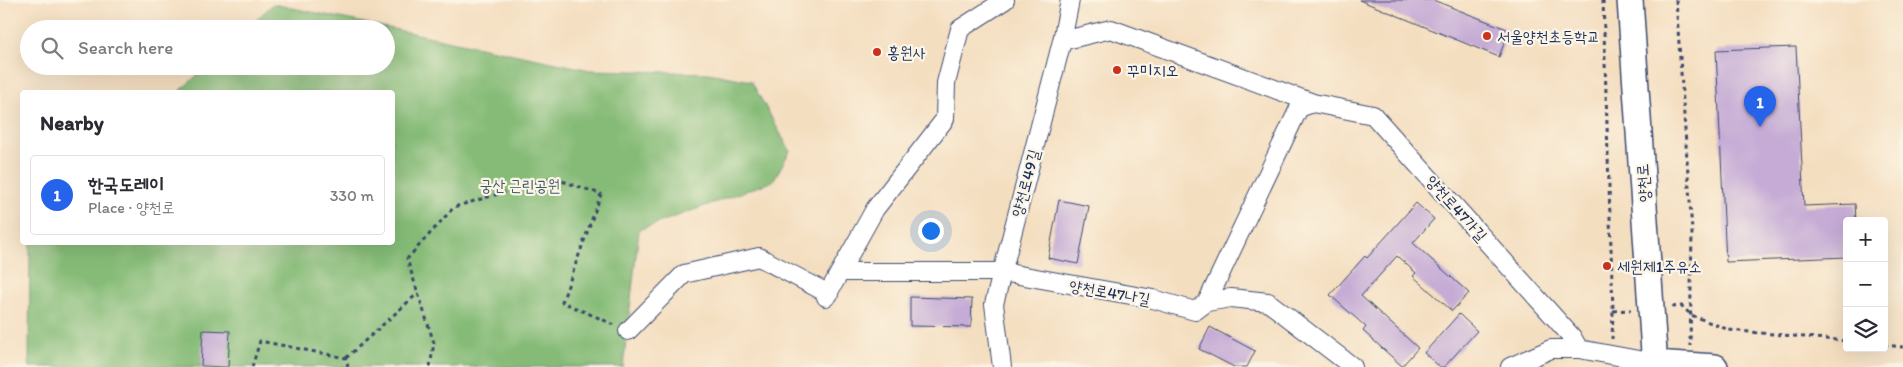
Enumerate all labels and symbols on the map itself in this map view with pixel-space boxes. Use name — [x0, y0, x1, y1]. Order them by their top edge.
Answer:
place label: 서울양천초등학교 — [1497, 27, 1600, 46]
marker: 서울양천초등학교 — [1481, 30, 1493, 42]
place label: 홍원사 — [887, 43, 926, 62]
marker: 홍원사 — [871, 46, 883, 58]
place label: 꾸미지오 — [1127, 61, 1179, 80]
marker: 꾸미지오 — [1111, 64, 1123, 76]
pin: 1 — [1744, 86, 1776, 127]
street label: 양천로49길 — [1007, 147, 1044, 219]
street label: 양천로 — [1633, 163, 1654, 203]
street label: 양천로47가길 — [1422, 172, 1491, 245]
park label: 궁산 근린공원 — [480, 176, 560, 195]
your location — [918, 218, 944, 244]
place label: 세원제1주유소 — [1617, 257, 1702, 276]
marker: 세원제1주유소 — [1601, 260, 1613, 272]
street label: 양천로47나길 — [1068, 276, 1152, 309]

